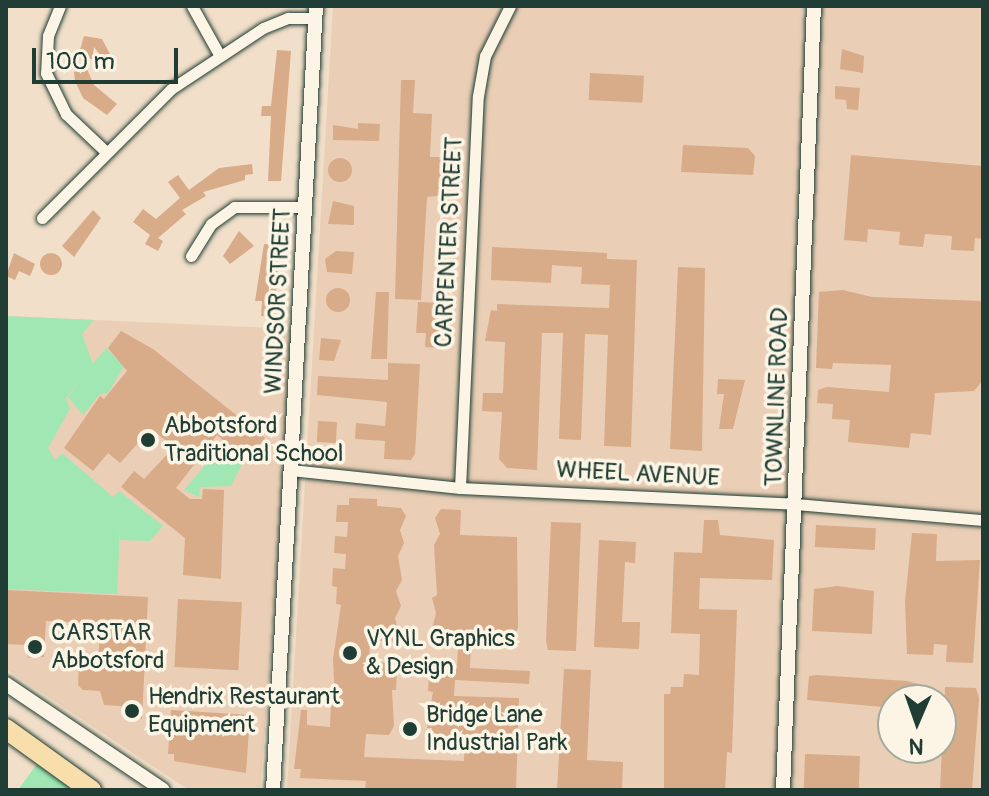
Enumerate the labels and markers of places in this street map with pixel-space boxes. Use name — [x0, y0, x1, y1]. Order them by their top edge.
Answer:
place label: Abbotsford Traditional School — [164, 412, 344, 468]
marker: Abbotsford Traditional School — [139, 431, 157, 449]
place label: CARSTAR Abbotsford — [51, 619, 164, 675]
place label: VYNL Graphics & Design — [366, 625, 515, 681]
marker: CARSTAR Abbotsford — [26, 638, 44, 656]
marker: VYNL Graphics & Design — [341, 644, 359, 662]
place label: Hendrix Restaurant Equipment — [148, 683, 340, 739]
place label: Bridge Lane Industrial Park — [426, 701, 568, 757]
marker: Hendrix Restaurant Equipment — [123, 702, 141, 720]
marker: Bridge Lane Industrial Park — [401, 720, 419, 738]

